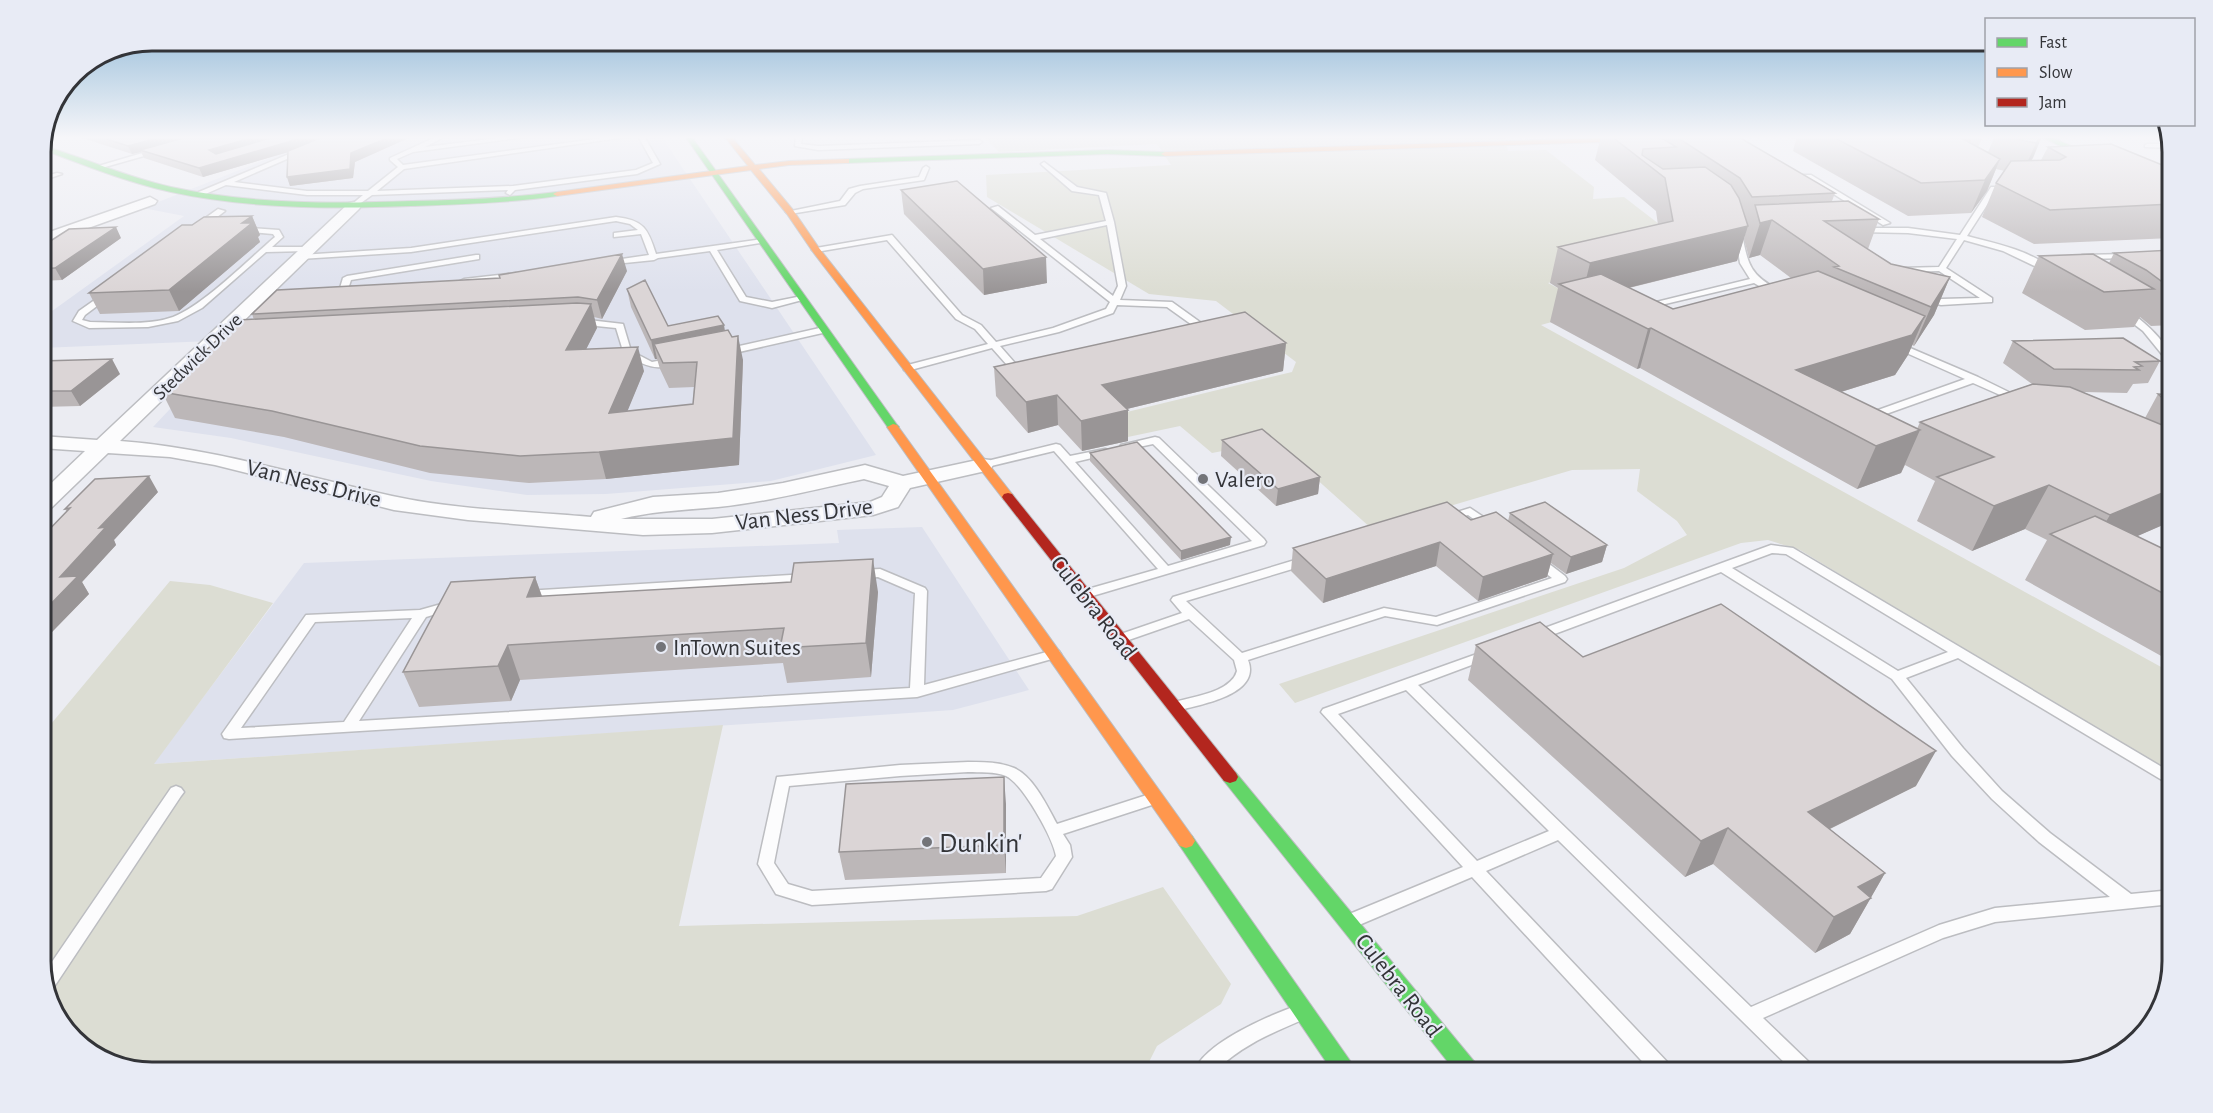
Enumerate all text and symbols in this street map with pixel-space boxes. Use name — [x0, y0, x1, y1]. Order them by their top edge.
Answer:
legend — [1985, 18, 2195, 126]
text: Fast — [2039, 34, 2067, 52]
text: Slow — [2039, 64, 2072, 82]
text: Jam — [2039, 94, 2067, 112]
street label: Stedwick Drive — [149, 310, 246, 404]
street label: Van Ness Drive — [244, 456, 384, 512]
place label: Valero — [1215, 468, 1275, 492]
marker: Valero — [1196, 472, 1210, 486]
street label: Van Ness Drive — [734, 495, 874, 535]
street label: Culebra Road — [1046, 551, 1141, 664]
place label: InTown Suites — [673, 636, 801, 660]
marker: InTown Suites — [654, 640, 668, 654]
place label: Dunkin' — [939, 830, 1022, 858]
marker: Dunkin' — [920, 835, 934, 849]
street label: Culebra Road — [1351, 929, 1446, 1042]

